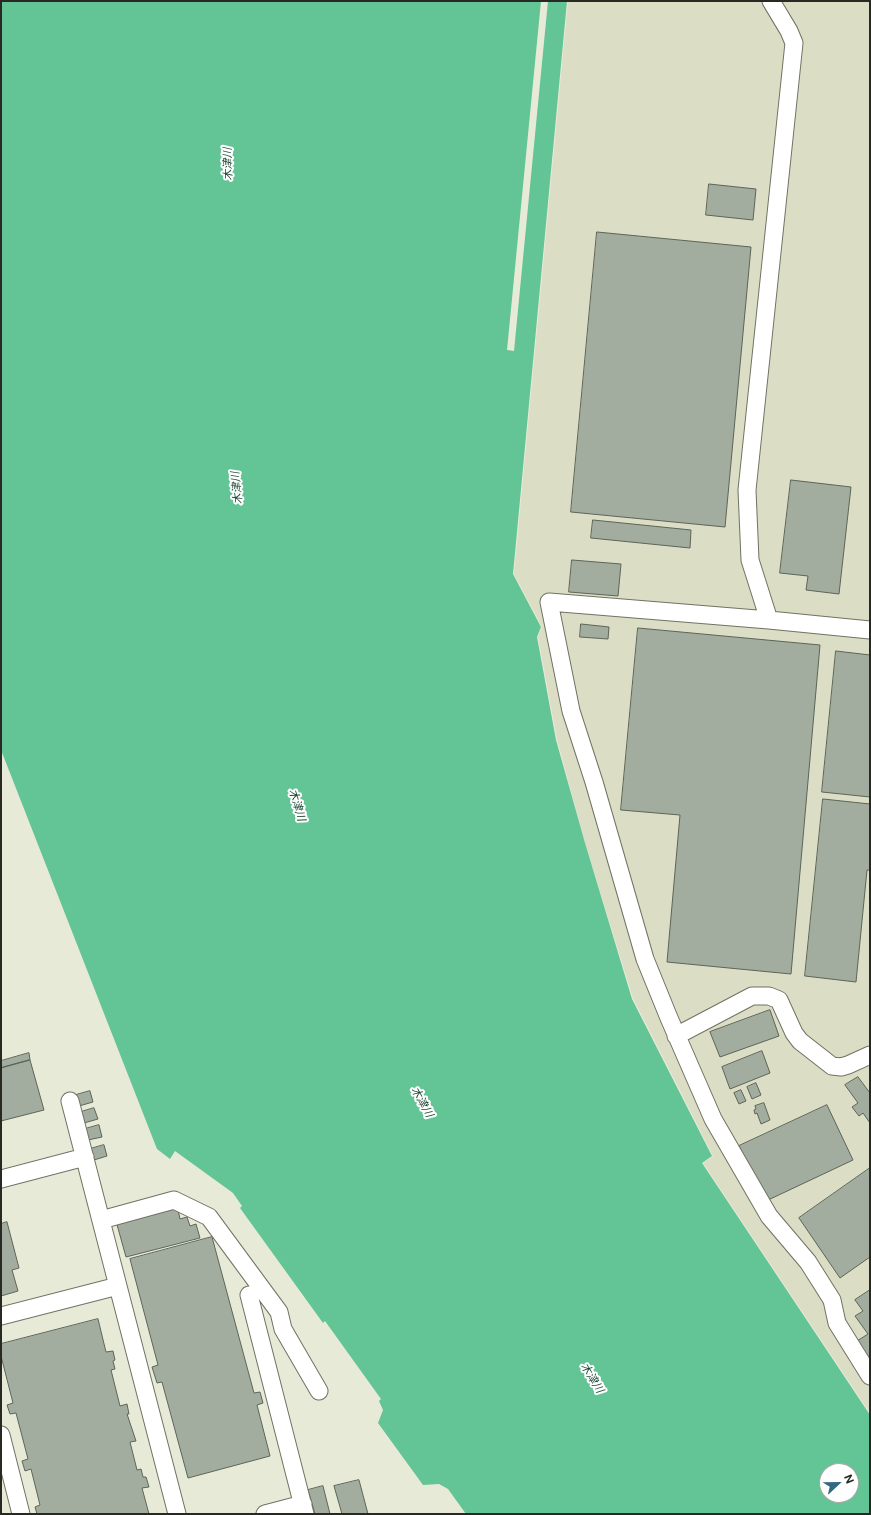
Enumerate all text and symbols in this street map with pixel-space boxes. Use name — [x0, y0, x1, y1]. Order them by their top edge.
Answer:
water label: 木津川 — [221, 147, 235, 181]
water label: 木津川 — [229, 471, 245, 505]
water label: 木津川 — [286, 787, 308, 823]
water label: 木津川 — [408, 1084, 436, 1120]
water label: 木津川 — [578, 1361, 606, 1395]
north arrow — [819, 1463, 859, 1503]
text: N — [842, 1473, 856, 1485]

